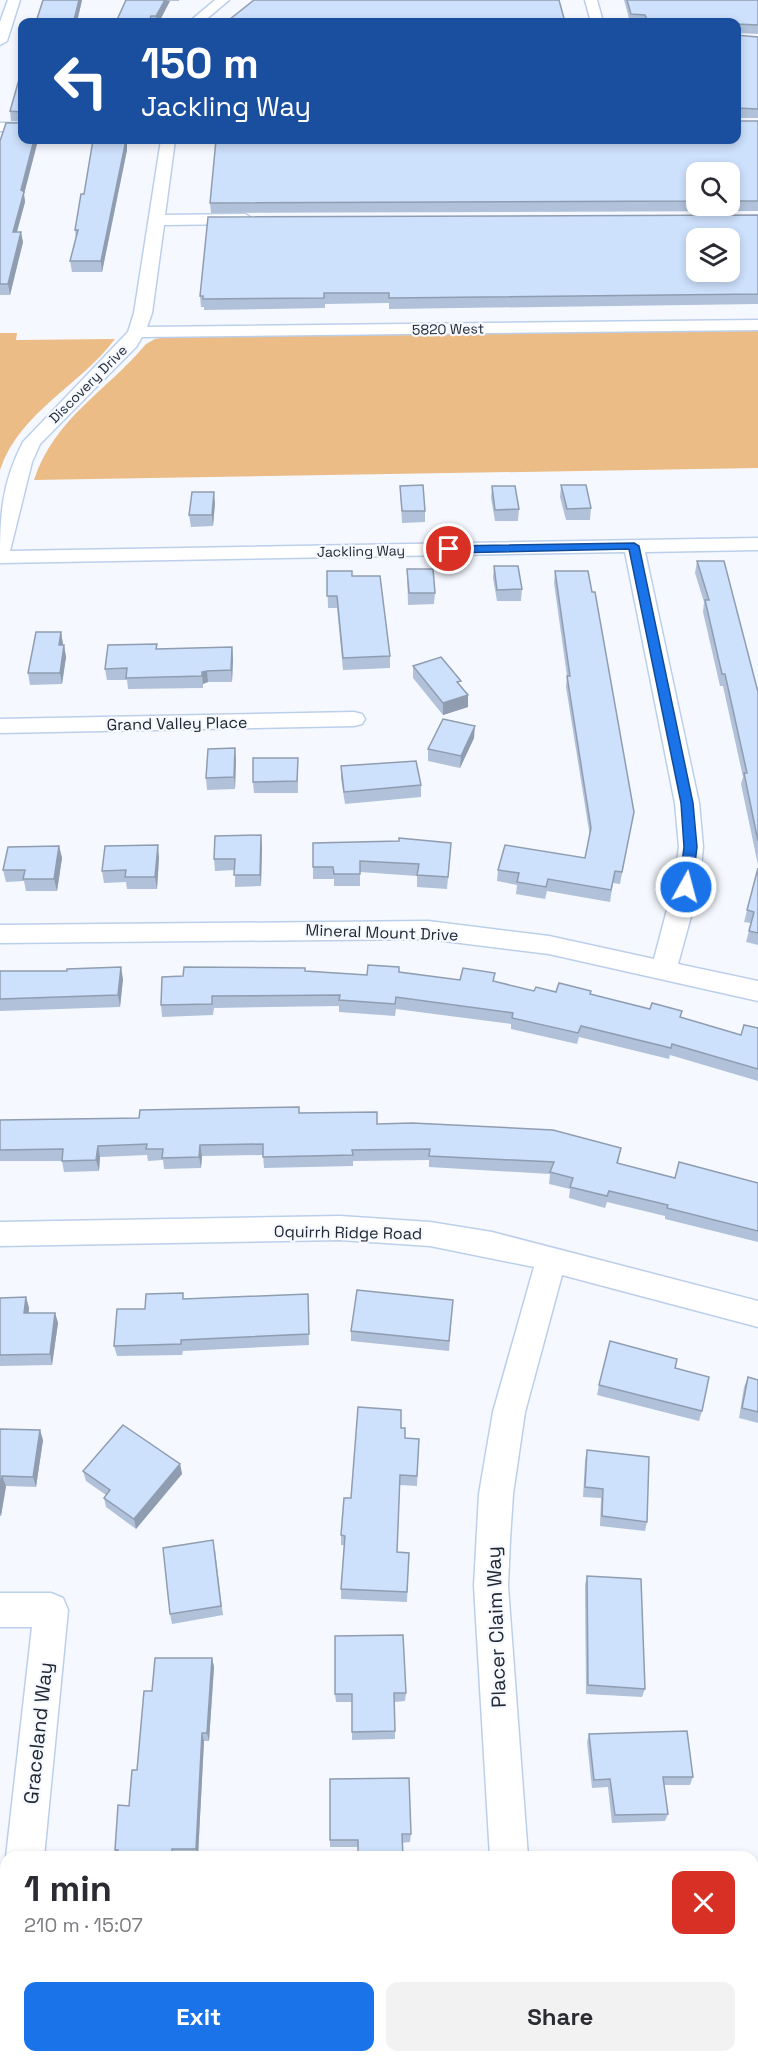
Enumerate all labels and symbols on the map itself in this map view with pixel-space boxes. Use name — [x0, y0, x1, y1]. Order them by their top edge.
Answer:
street label: 5820 West — [412, 319, 484, 339]
street label: Discovery Drive — [45, 341, 131, 427]
pin — [423, 523, 474, 574]
street label: Jackling Way — [317, 541, 405, 561]
street label: Grand Valley Place — [106, 712, 248, 735]
position arrow — [654, 855, 718, 919]
street label: Mineral Mount Drive — [305, 919, 459, 946]
street label: Oquirrh Ridge Road — [274, 1221, 422, 1244]
street label: Placer Claim Way — [480, 1546, 512, 1708]
street label: Graceland Way — [18, 1661, 58, 1805]

